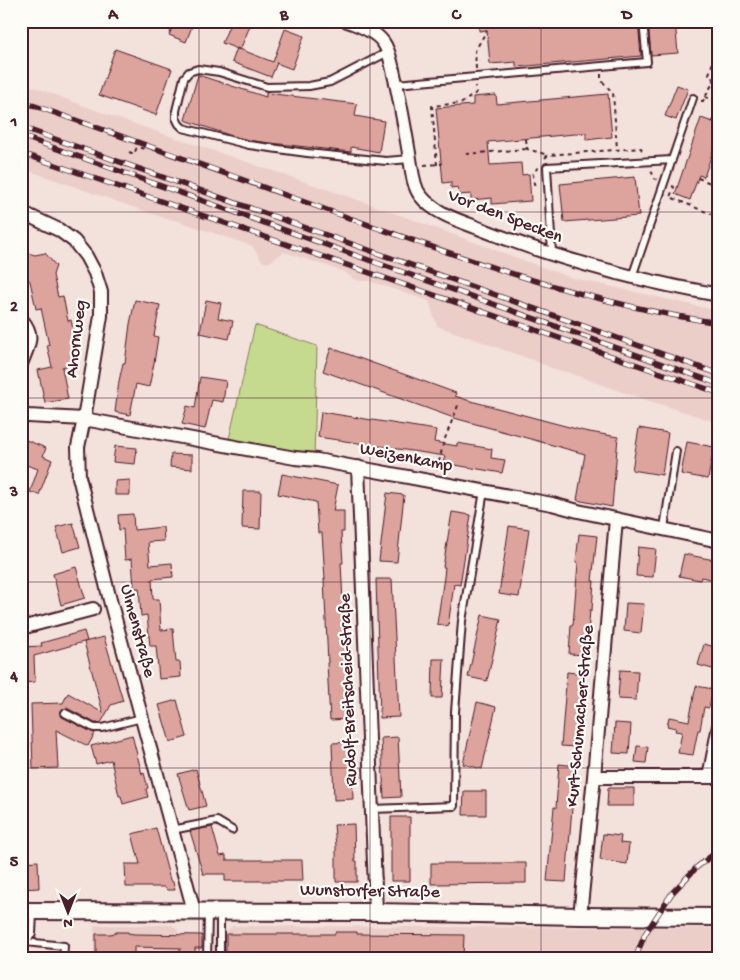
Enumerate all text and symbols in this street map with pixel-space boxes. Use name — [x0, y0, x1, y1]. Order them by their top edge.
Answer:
text: A — [107, 7, 119, 26]
text: B — [279, 7, 289, 26]
text: C — [451, 7, 462, 26]
text: D — [620, 7, 633, 26]
text: 1 — [10, 114, 17, 133]
street label: Vor den Specken — [444, 185, 566, 249]
text: 2 — [10, 299, 18, 318]
street label: Ahornweg — [62, 299, 92, 379]
street label: Weizenkamp — [358, 439, 454, 477]
text: 3 — [9, 484, 18, 503]
street label: Ulmenstraße — [114, 582, 160, 681]
street label: Rudolf-Breitscheid-Straße — [335, 592, 363, 787]
street label: Kurt-Schumacher-Straße — [563, 623, 599, 808]
text: 4 — [9, 669, 18, 688]
text: 5 — [10, 854, 19, 873]
street label: Wunstorfer Straße — [300, 880, 441, 904]
north arrow — [42, 888, 92, 938]
text: N — [63, 914, 73, 931]

